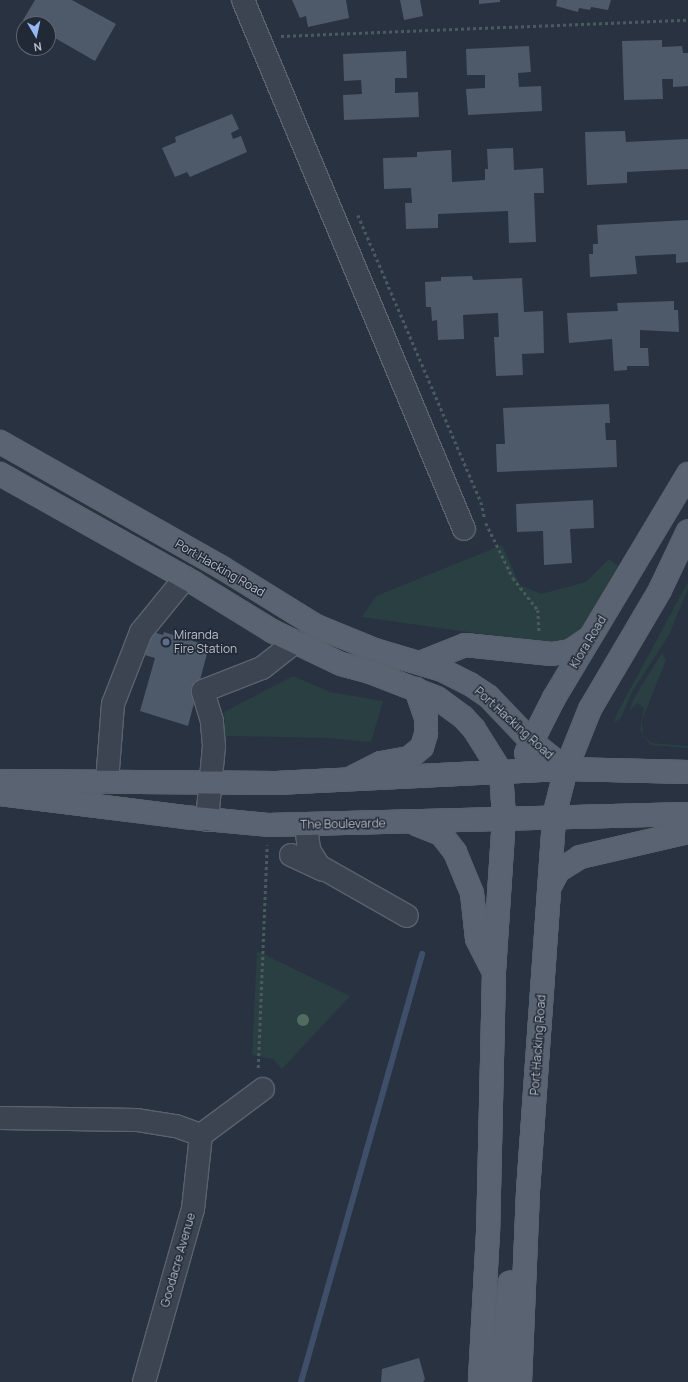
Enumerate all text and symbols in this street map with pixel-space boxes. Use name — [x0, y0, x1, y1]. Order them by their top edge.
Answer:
north arrow — [16, 16, 56, 56]
text: N — [33, 39, 43, 55]
street label: Port Hacking Road — [173, 536, 267, 600]
street label: Kiora Road — [567, 613, 609, 671]
place label: Miranda Fire Station — [174, 628, 237, 656]
marker: Miranda Fire Station — [161, 637, 171, 647]
street label: Port Hacking Road — [472, 684, 556, 762]
street label: The Boulevarde — [300, 816, 386, 832]
street label: Port Hacking Road — [527, 994, 549, 1096]
street label: Goodacre Avenue — [158, 1211, 198, 1309]

